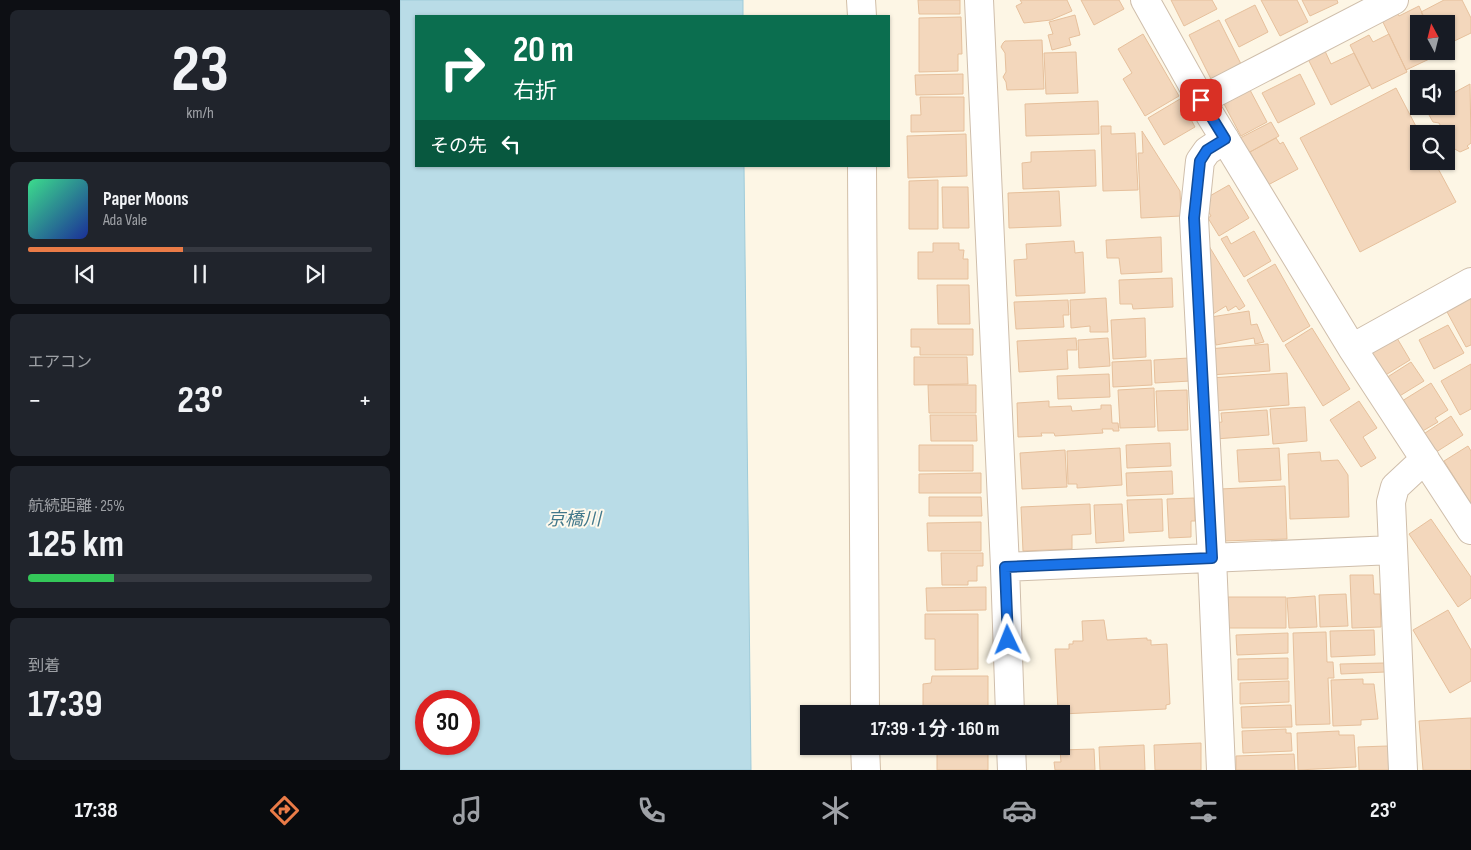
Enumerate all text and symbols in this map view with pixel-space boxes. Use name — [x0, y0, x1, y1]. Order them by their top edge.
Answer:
north arrow — [1410, 15, 1455, 60]
map controls — [1410, 15, 1455, 170]
text: 20 m — [513, 29, 574, 72]
text: 23 — [171, 32, 229, 110]
icon: right — [430, 35, 495, 100]
button: sound — [1410, 70, 1455, 115]
text: 右折 — [513, 78, 557, 105]
pin — [1180, 79, 1222, 121]
icon: arrive — [1187, 86, 1215, 114]
text: km/h — [186, 104, 214, 123]
button: search — [1410, 125, 1455, 170]
icon: left — [497, 130, 525, 158]
text: その先 — [430, 135, 487, 158]
text: Paper Moons — [103, 188, 189, 211]
text: Ada Vale — [103, 211, 147, 230]
icon: previous — [71, 260, 99, 288]
icon: pause — [186, 260, 214, 288]
icon: next — [301, 260, 329, 288]
text: エアコン — [28, 353, 92, 372]
text: 23° — [177, 378, 223, 423]
text: − — [28, 384, 42, 417]
text: + — [358, 384, 372, 417]
text: 航続距離 · 25% — [28, 497, 125, 516]
water label: 京橋川 — [547, 509, 603, 530]
text: 125 km — [28, 522, 124, 567]
position arrow — [981, 613, 1033, 665]
text: 到着 — [28, 657, 60, 676]
text: 17:39 — [28, 682, 103, 727]
speed limit sign: 30 — [415, 690, 480, 755]
text: 17:39 · 1 分 · 160 m — [871, 718, 999, 741]
icon: directions — [267, 793, 302, 828]
icon: music — [450, 793, 485, 828]
icon: phone — [634, 793, 669, 828]
icon: climate — [818, 793, 853, 828]
icon: car — [1002, 793, 1037, 828]
icon: filters — [1186, 793, 1221, 828]
text: 17:38 — [74, 797, 118, 824]
text: 23° — [1370, 797, 1396, 824]

